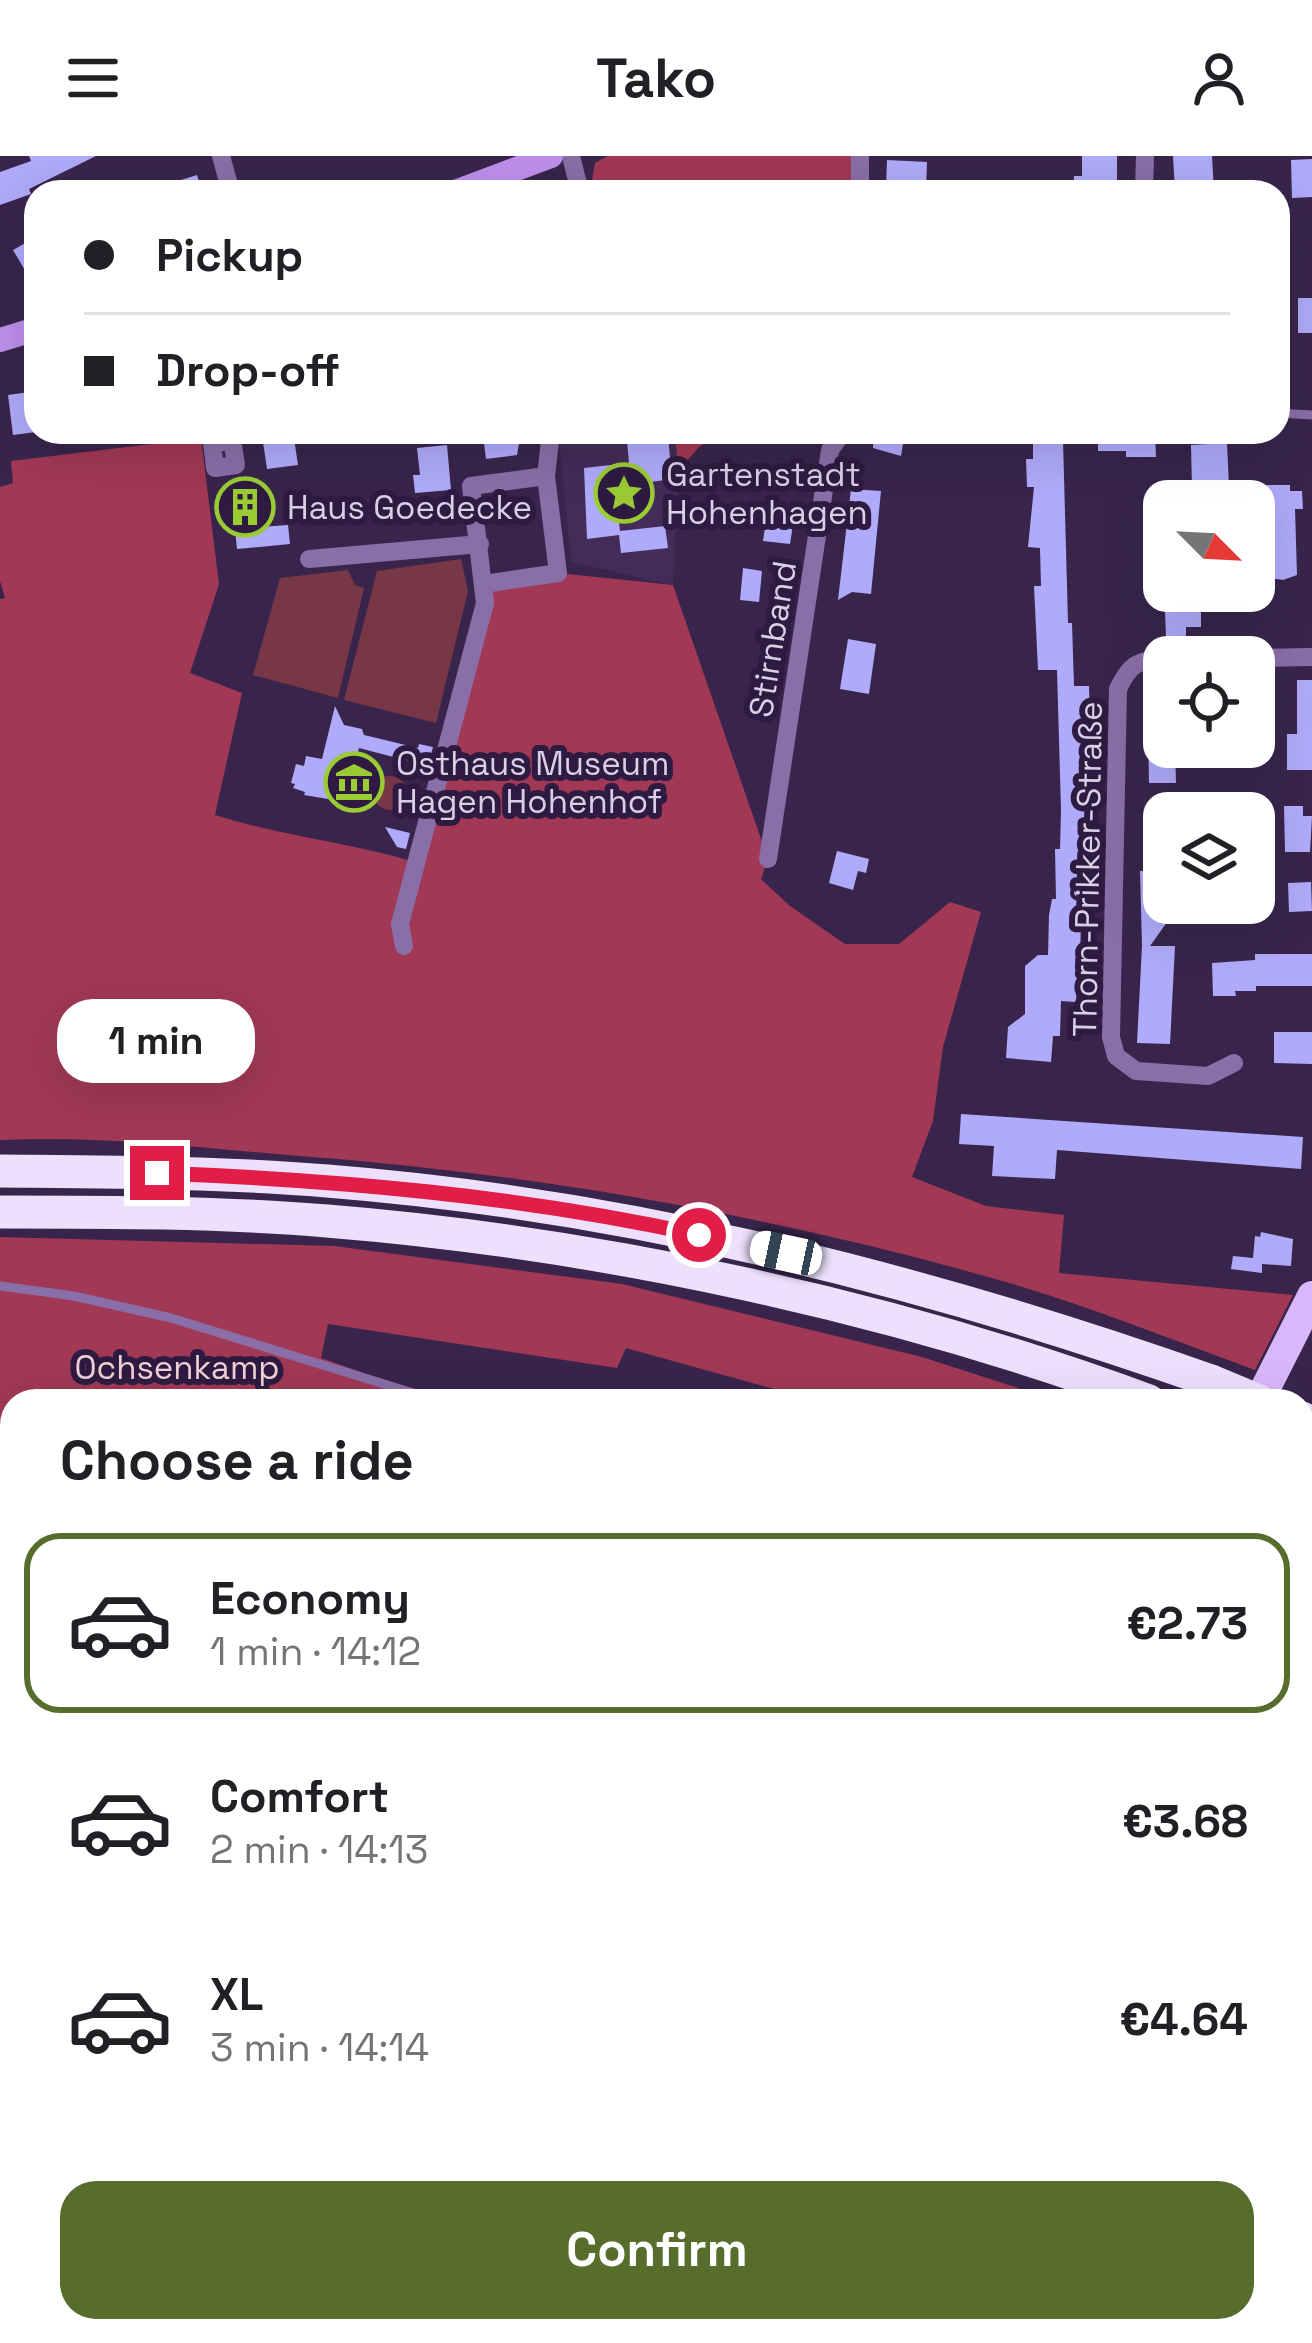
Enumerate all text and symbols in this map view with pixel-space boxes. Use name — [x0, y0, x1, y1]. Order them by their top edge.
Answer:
text: Tako — [596, 44, 716, 113]
icon: menu — [60, 45, 126, 111]
icon: person — [1186, 45, 1252, 111]
text: Pickup — [156, 227, 303, 284]
text: Drop-off — [156, 342, 340, 399]
place label: Gartenstadt Hohenhagen — [666, 454, 868, 534]
place icon: Gartenstadt Hohenhagen — [593, 462, 655, 524]
building icon: Haus Goedecke — [214, 476, 276, 538]
north arrow — [1143, 480, 1275, 612]
map controls — [1143, 480, 1275, 924]
place label: Haus Goedecke — [287, 487, 532, 529]
street label: Stirnband — [740, 558, 806, 720]
button: locate — [1143, 636, 1275, 768]
street label: Thorn-Prikker-Straße — [1064, 701, 1112, 1037]
place label: Osthaus Museum Hagen Hohenhof — [396, 743, 669, 823]
museum icon: Osthaus Museum Hagen Hohenhof — [323, 751, 385, 813]
button: layers — [1143, 792, 1275, 924]
callout: 1 min — [58, 999, 256, 1083]
text: 1 min — [108, 1016, 204, 1065]
route end — [130, 1146, 184, 1200]
route start — [672, 1208, 726, 1262]
car — [747, 1228, 825, 1278]
park label: Ochsenkamp — [74, 1347, 280, 1389]
text: Choose a ride — [60, 1426, 414, 1495]
icon: car — [66, 1569, 174, 1677]
text: Economy — [210, 1570, 410, 1627]
text: €2.73 — [1127, 1595, 1248, 1652]
text: 1 min · 14:12 — [210, 1627, 421, 1676]
icon: car — [66, 1767, 174, 1875]
text: Comfort — [210, 1768, 389, 1825]
text: €3.68 — [1122, 1793, 1248, 1850]
text: 2 min · 14:13 — [210, 1825, 428, 1874]
icon: car — [66, 1965, 174, 2073]
text: XL — [210, 1966, 263, 2023]
text: €4.64 — [1119, 1991, 1248, 2048]
text: 3 min · 14:14 — [210, 2023, 429, 2072]
button: Confirm — [60, 2181, 1254, 2319]

